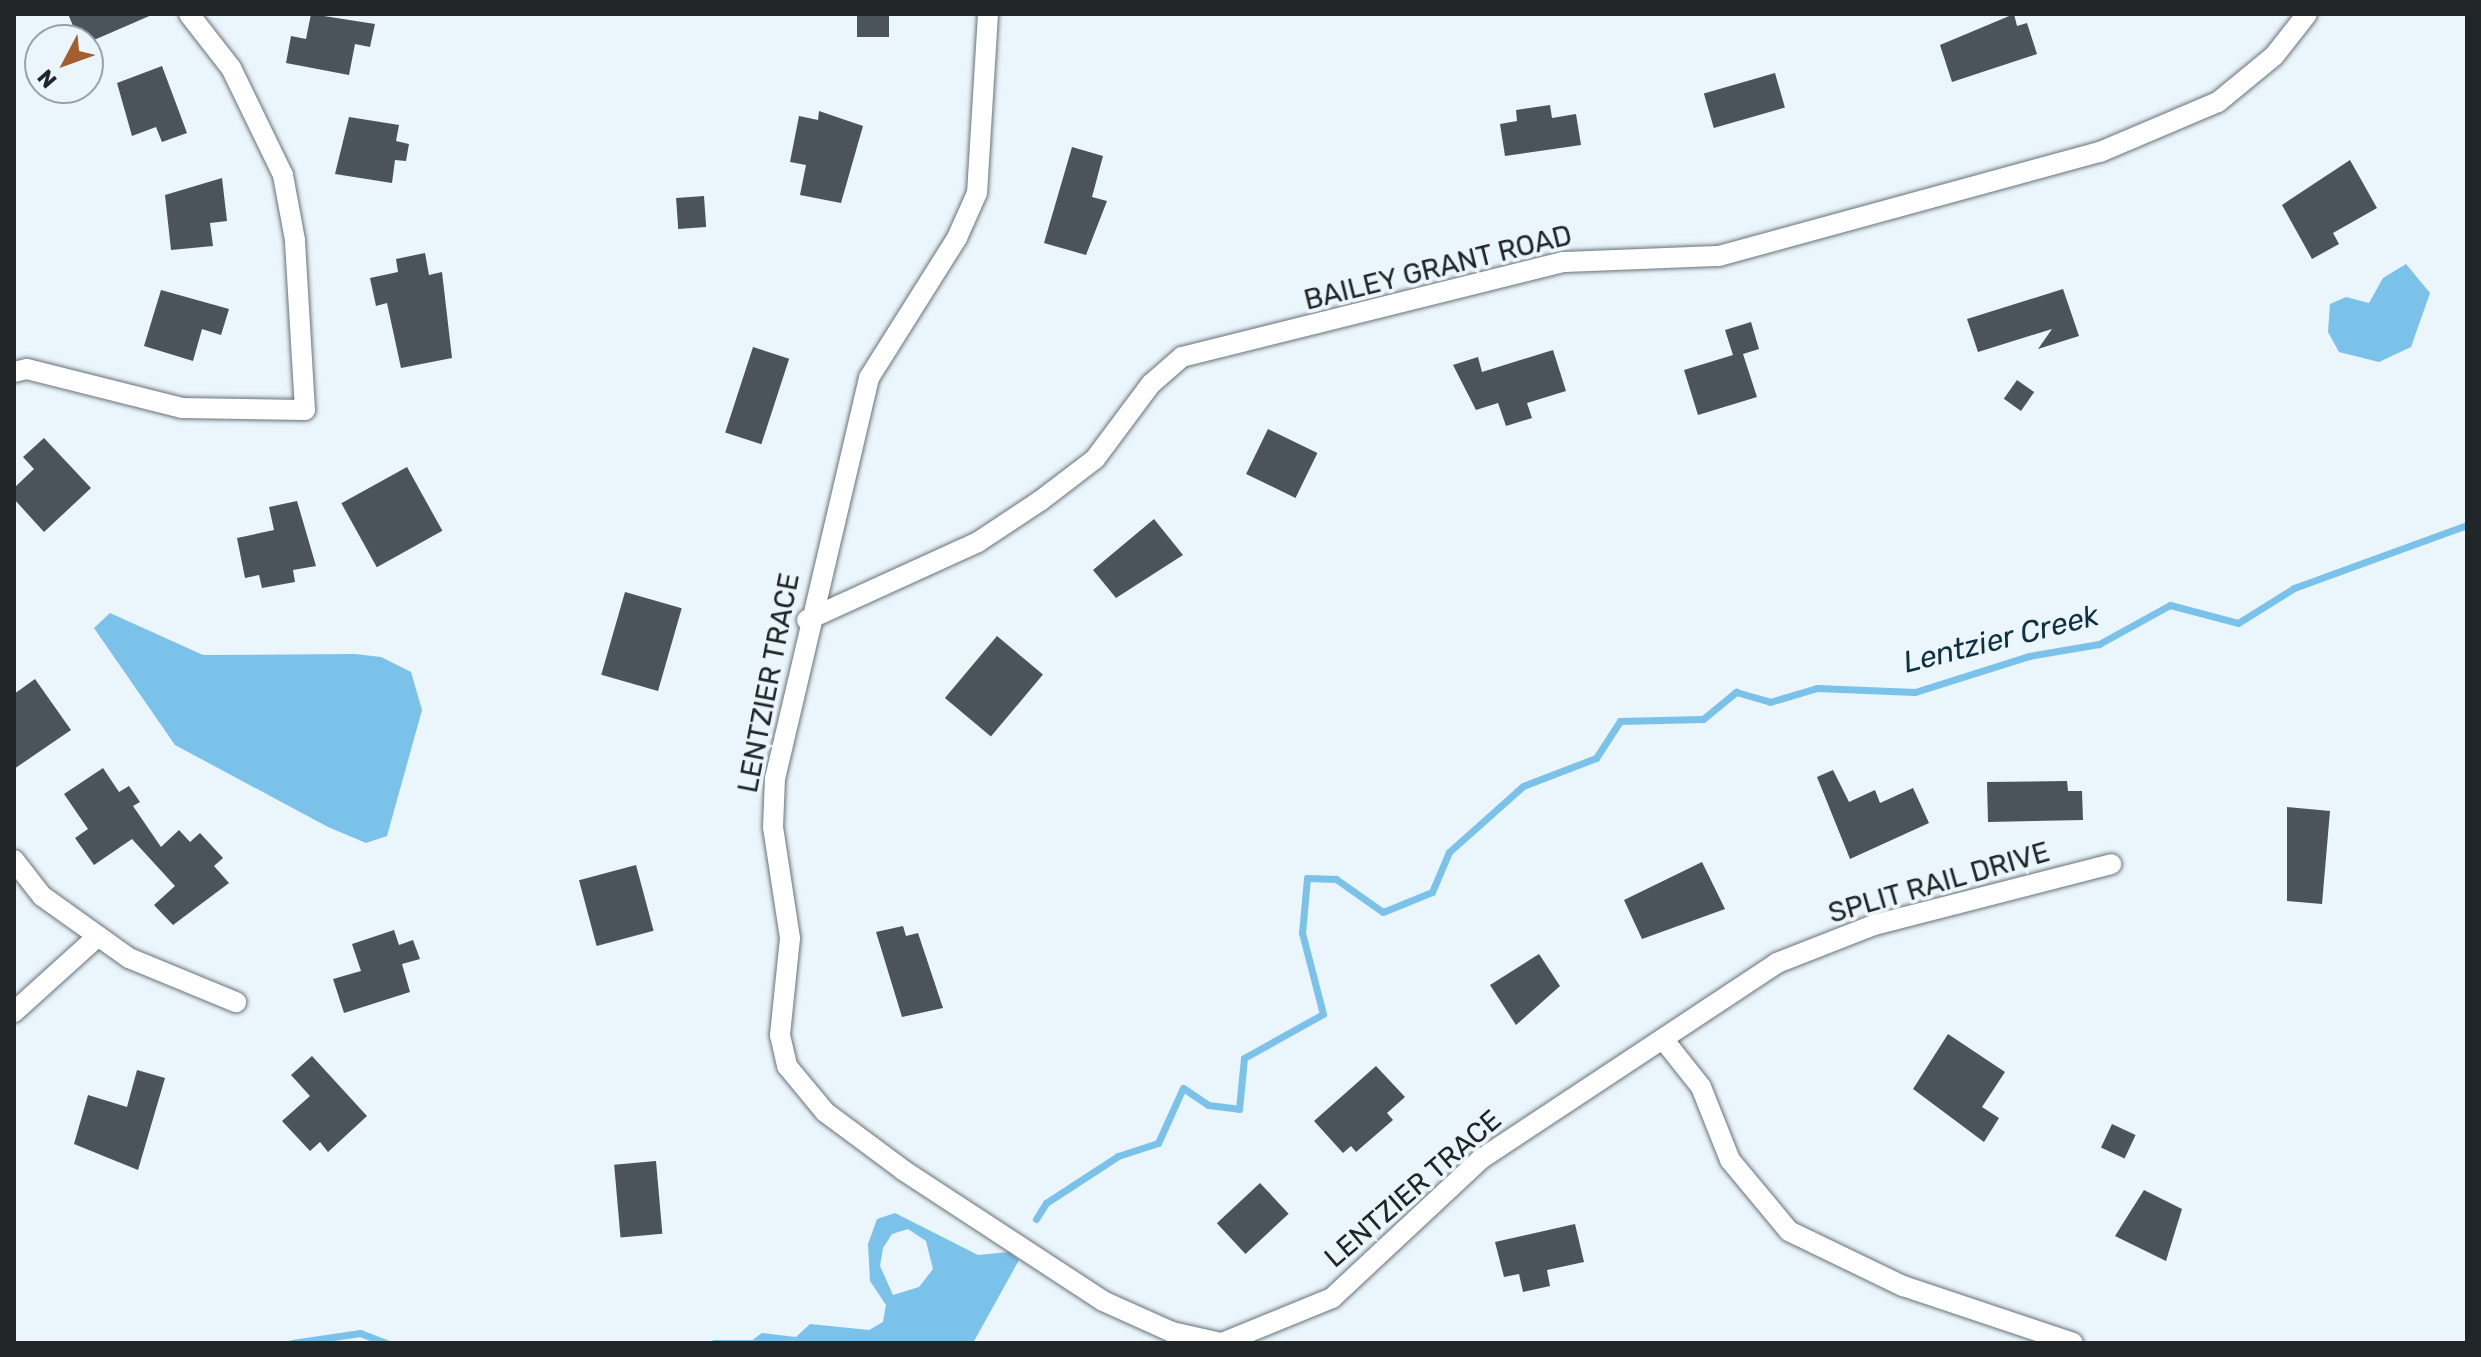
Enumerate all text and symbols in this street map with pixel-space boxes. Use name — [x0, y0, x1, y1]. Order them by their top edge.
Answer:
north arrow — [24, 24, 104, 104]
text: N — [32, 64, 62, 94]
street label: BAILEY GRANT ROAD — [1300, 218, 1576, 318]
street label: LENTZIER TRACE — [731, 570, 807, 796]
water label: Lentzier Creek — [1899, 597, 2103, 681]
street label: SPLIT RAIL DRIVE — [1824, 835, 2054, 931]
street label: LENTZIER TRACE — [1318, 1103, 1508, 1275]

